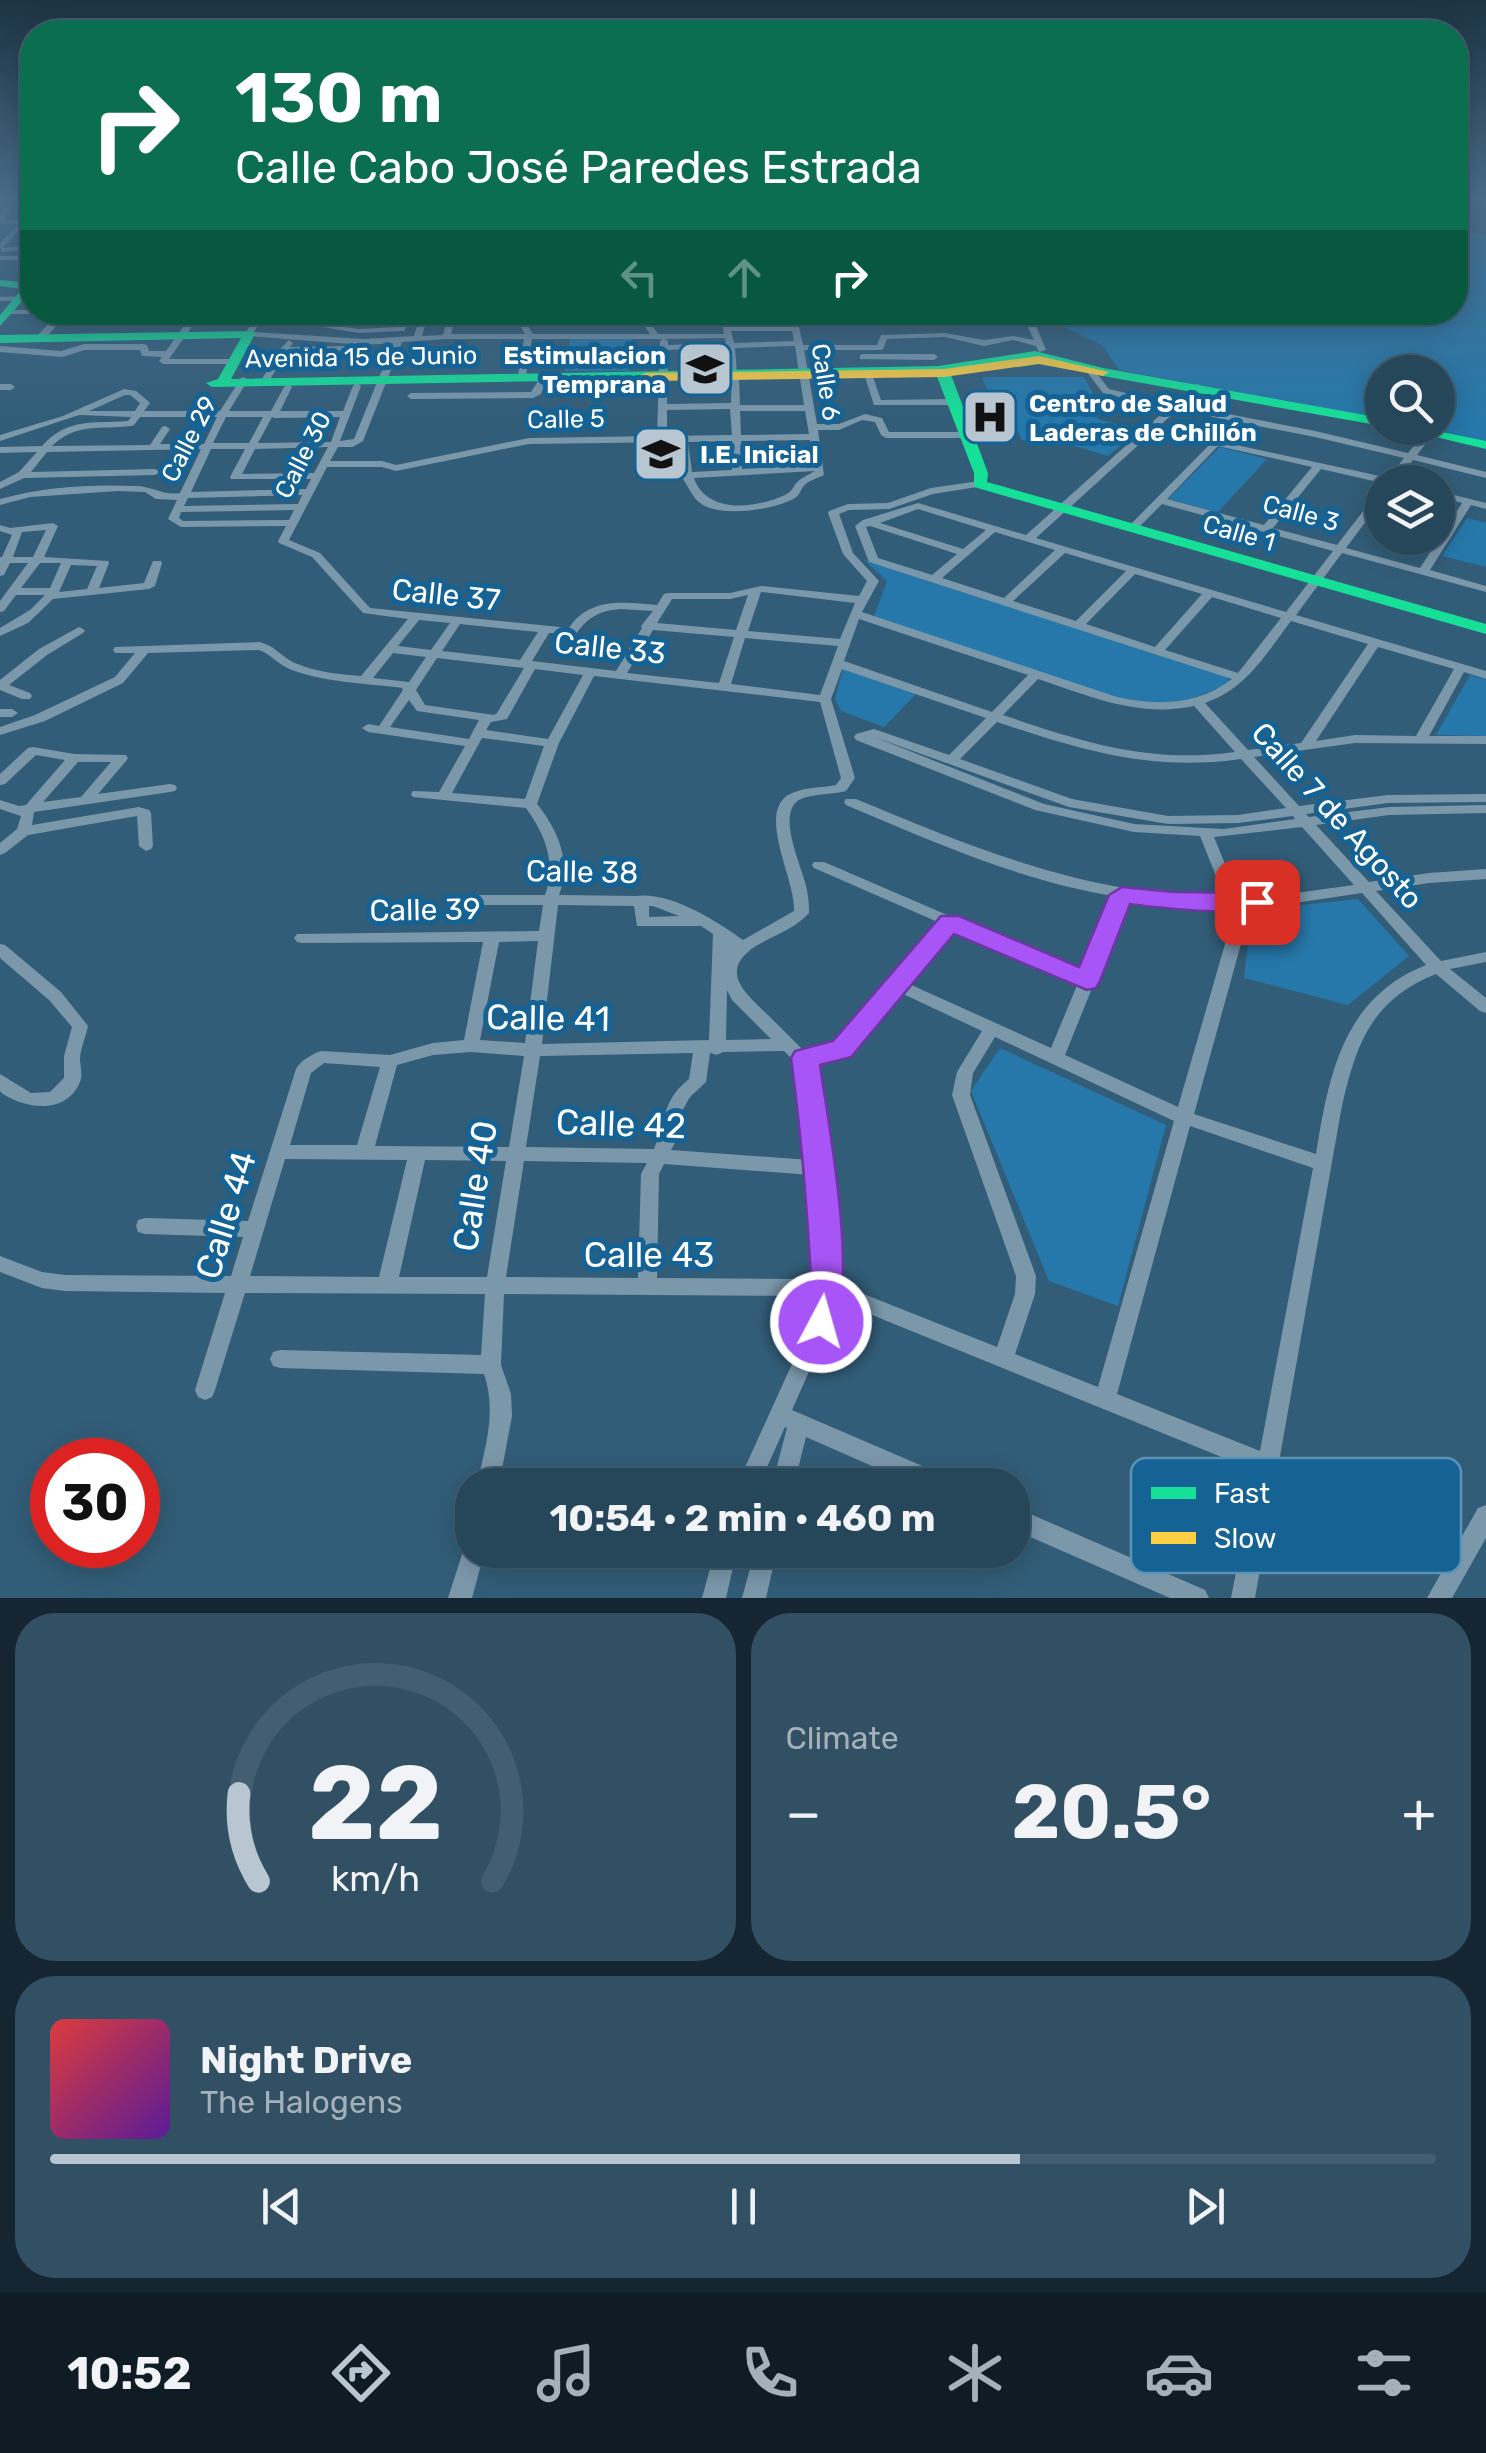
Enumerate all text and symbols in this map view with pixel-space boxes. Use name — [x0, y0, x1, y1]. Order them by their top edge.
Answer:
text: 130 m — [235, 57, 443, 140]
icon: right — [70, 60, 200, 190]
text: Calle Cabo José Paredes Estrada — [235, 141, 922, 194]
icon: left — [612, 250, 667, 305]
icon: ahead — [717, 250, 772, 305]
icon: right — [822, 250, 877, 305]
school or university icon: Estimulacion Temprana — [675, 339, 735, 399]
street label: Avenida 15 de Junio — [245, 340, 477, 374]
place label: Estimulacion Temprana — [503, 341, 666, 399]
street label: Calle 6 — [806, 341, 846, 423]
map controls — [1365, 355, 1455, 555]
button: search — [1365, 355, 1455, 445]
hospital icon: Centro de Salud Laderas de Chillón — [960, 387, 1020, 447]
place label: Centro de Salud Laderas de Chillón — [1029, 389, 1257, 447]
street label: Calle 29 — [155, 391, 223, 487]
street label: Calle 5 — [527, 404, 605, 434]
street label: Calle 30 — [269, 407, 337, 503]
school or university icon: I.E. Inicial — [631, 424, 691, 484]
place label: I.E. Inicial — [700, 440, 819, 469]
button: layers — [1365, 465, 1455, 555]
street label: Calle 3 — [1260, 489, 1342, 537]
street label: Calle 1 — [1200, 509, 1278, 557]
street label: Calle 37 — [390, 571, 502, 619]
street label: Calle 33 — [553, 624, 667, 672]
street label: Calle 7 de Agosto — [1244, 715, 1430, 917]
street label: Calle 38 — [525, 853, 639, 891]
pin — [1215, 860, 1300, 945]
icon: arrive — [1230, 875, 1285, 930]
street label: Calle 39 — [369, 891, 481, 929]
street label: Calle 41 — [486, 996, 610, 1040]
street label: Calle 42 — [555, 1101, 687, 1147]
street label: Calle 40 — [444, 1118, 506, 1254]
street label: Calle 44 — [187, 1146, 265, 1284]
street label: Calle 43 — [584, 1234, 714, 1276]
position arrow — [769, 1270, 873, 1374]
speed limit sign: 30 — [30, 1438, 160, 1568]
legend — [1131, 1458, 1461, 1573]
text: Fast — [1214, 1477, 1270, 1510]
text: 10:54 · 2 min · 460 m — [549, 1495, 936, 1541]
text: Slow — [1214, 1522, 1276, 1555]
text: Climate — [786, 1719, 899, 1757]
text: 22 — [308, 1742, 443, 1865]
text: 20.5° — [1012, 1768, 1211, 1857]
text: − — [786, 1781, 821, 1846]
text: + — [1402, 1781, 1436, 1846]
text: km/h — [331, 1858, 420, 1900]
text: Night Drive — [200, 2037, 412, 2083]
text: The Halogens — [200, 2083, 403, 2121]
icon: previous — [254, 2179, 309, 2234]
icon: pause — [716, 2179, 771, 2234]
icon: next — [1178, 2179, 1233, 2234]
icon: directions — [326, 2338, 396, 2408]
icon: music — [531, 2338, 601, 2408]
icon: phone — [735, 2338, 805, 2408]
icon: climate — [940, 2338, 1010, 2408]
icon: car — [1144, 2338, 1214, 2408]
icon: filters — [1349, 2338, 1419, 2408]
text: 10:52 — [67, 2347, 192, 2400]

